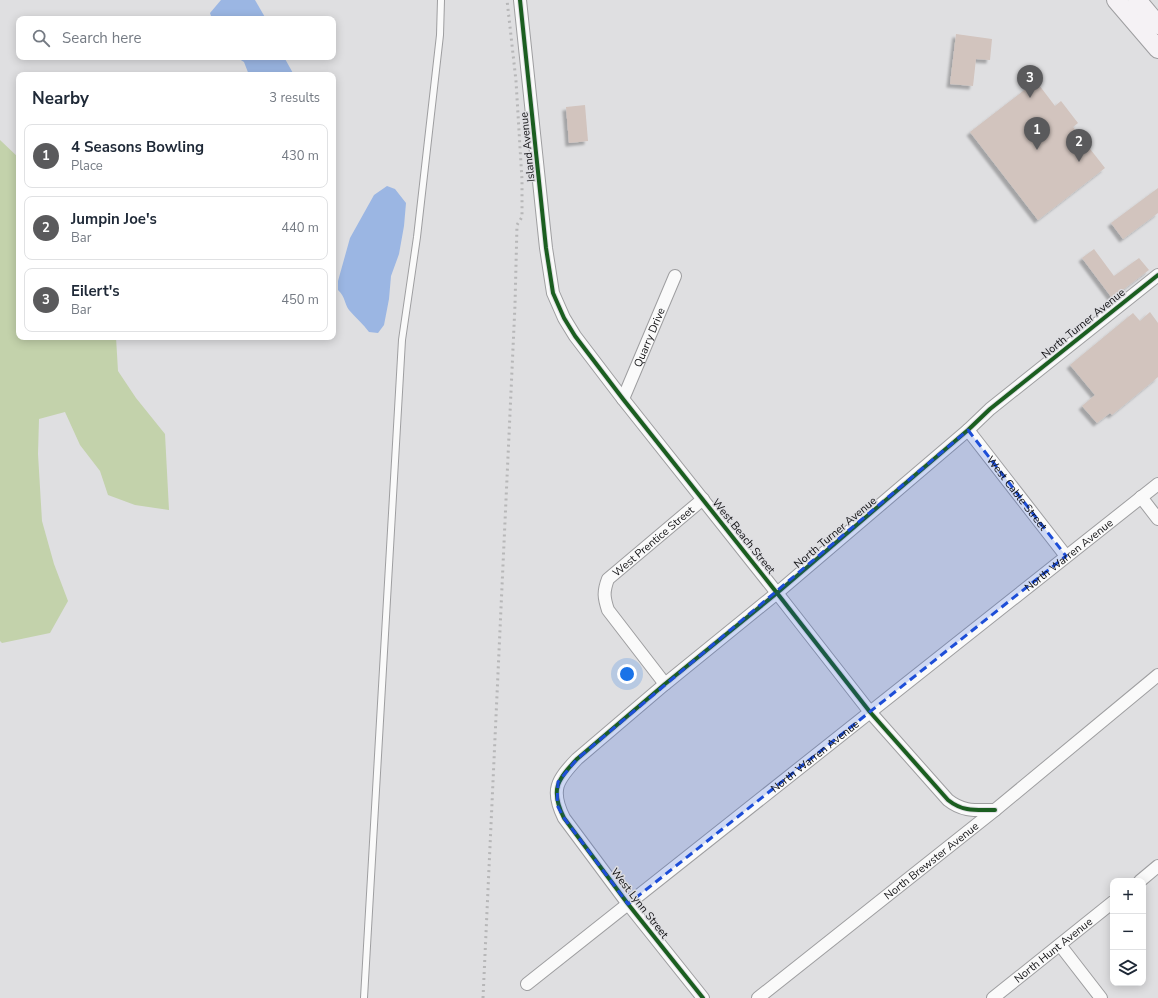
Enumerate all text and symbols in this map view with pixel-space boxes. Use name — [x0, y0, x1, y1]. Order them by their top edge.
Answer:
search box — [16, 16, 336, 60]
icon: search — [30, 27, 52, 49]
text: Search here — [62, 28, 142, 48]
pin: 3 — [1017, 65, 1043, 98]
text: Nearby — [32, 87, 89, 110]
text: 3 results — [269, 89, 320, 107]
street label: Island Avenue — [516, 111, 539, 183]
pin: 1 — [1024, 117, 1050, 150]
pin: 2 — [1066, 129, 1092, 162]
text: 4 Seasons Bowling — [71, 137, 204, 157]
text: 1 — [42, 147, 50, 165]
text: 430 m — [281, 147, 319, 165]
text: Place — [71, 157, 103, 175]
text: Jumpin Joe's — [71, 209, 157, 229]
text: 2 — [42, 219, 50, 237]
text: 440 m — [281, 219, 319, 237]
text: Bar — [71, 229, 91, 247]
text: Eilert's — [71, 281, 120, 301]
street label: North Turner Avenue — [1038, 285, 1128, 362]
text: 3 — [42, 291, 50, 309]
text: 450 m — [281, 291, 319, 309]
text: Bar — [71, 301, 91, 319]
street label: Quarry Drive — [630, 305, 669, 370]
street label: West Cable Street — [983, 453, 1051, 534]
street label: North Turner Avenue — [791, 493, 880, 571]
street label: West Beach Street — [709, 496, 779, 577]
street label: West Prentice Street — [609, 503, 697, 580]
street label: North Warren Avenue — [1022, 515, 1116, 595]
your location — [617, 664, 637, 684]
street label: North Warren Avenue — [768, 717, 862, 796]
street label: North Brewster Avenue — [881, 819, 982, 903]
street label: West Lynn Street — [607, 865, 672, 942]
map controls — [1110, 878, 1146, 986]
button: + — [1110, 878, 1146, 914]
street label: North Hunt Avenue — [1011, 914, 1096, 986]
button: − — [1110, 914, 1146, 950]
button: layers — [1110, 950, 1146, 986]

